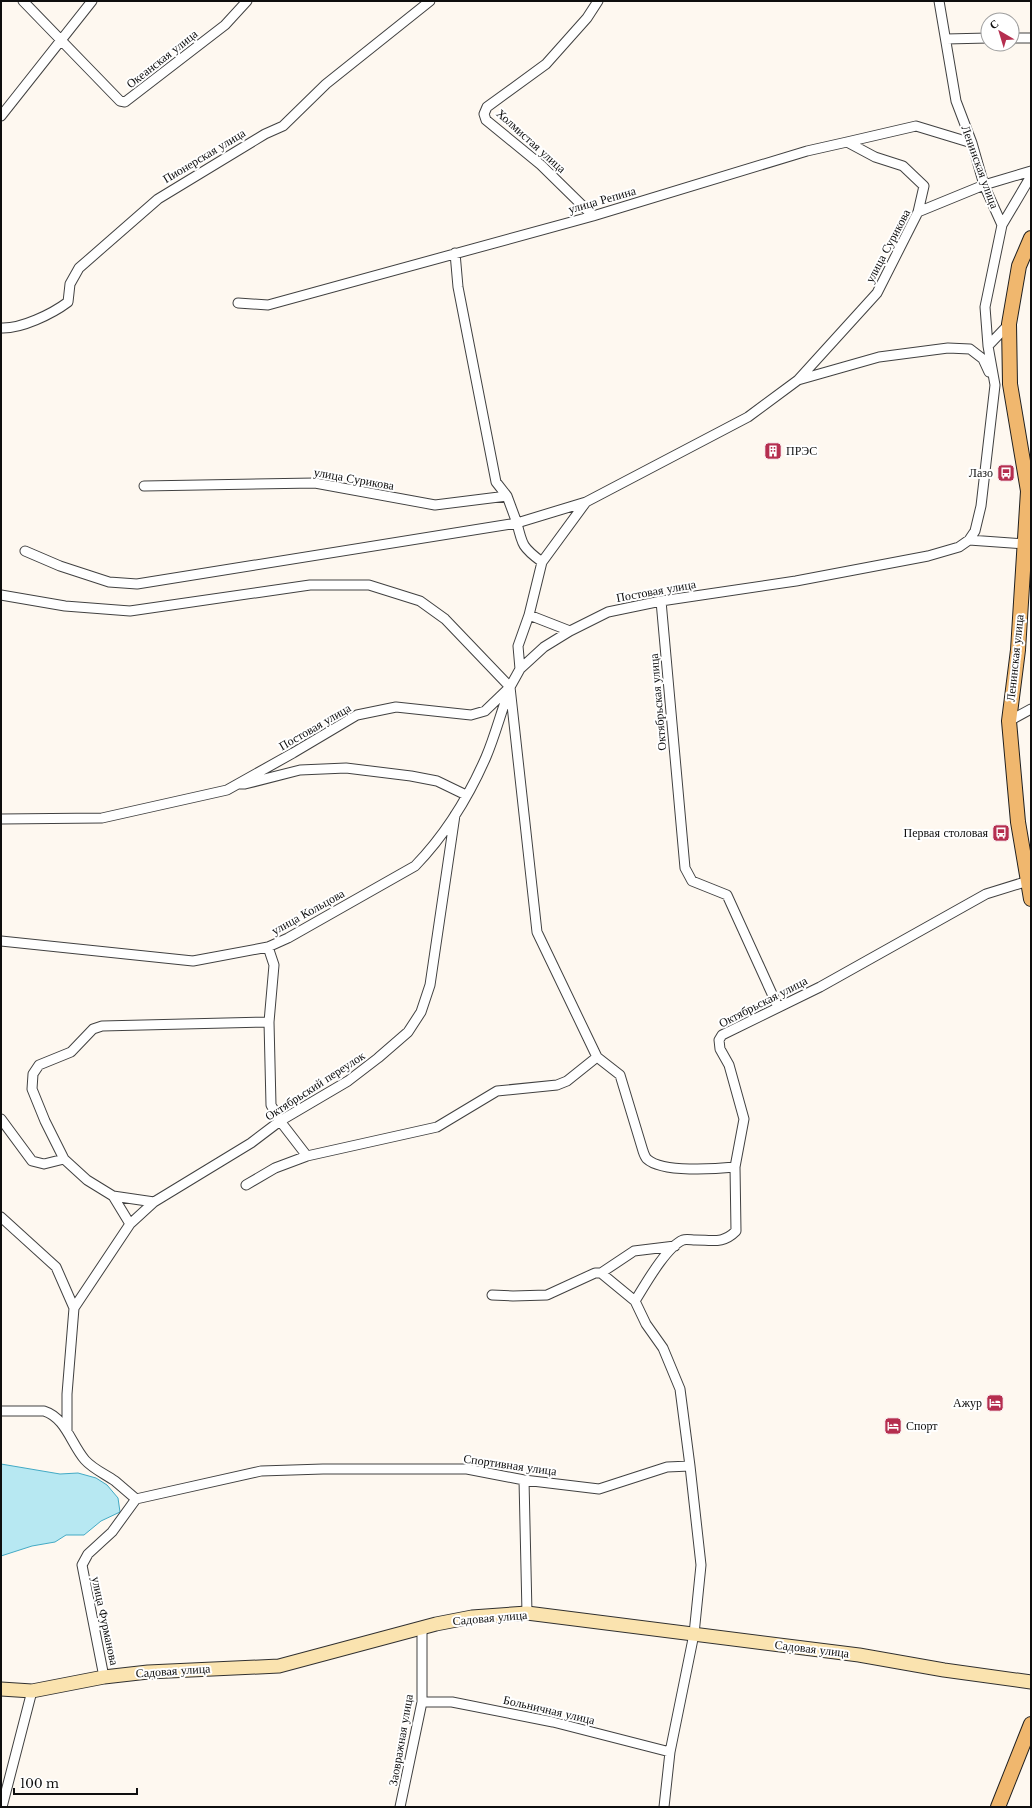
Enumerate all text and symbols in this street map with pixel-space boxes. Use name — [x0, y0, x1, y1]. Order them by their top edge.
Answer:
north arrow — [980, 12, 1020, 52]
text: С — [986, 16, 1001, 32]
street label: Океанская улица — [123, 26, 201, 91]
street label: Холмистая улица — [493, 105, 570, 176]
street label: Ленинская улица — [958, 123, 1003, 211]
street label: Пионерская улица — [160, 125, 248, 186]
street label: улица Репина — [566, 183, 638, 216]
street label: улица Сурикова — [862, 206, 914, 285]
building icon: ПРЭС — [763, 441, 783, 461]
place label: ПРЭС — [786, 443, 817, 458]
bus stop icon: Лазо — [996, 463, 1016, 483]
street label: улица Сурикова — [313, 464, 396, 493]
place label: Лазо — [969, 465, 993, 480]
street label: Постовая улица — [615, 576, 698, 605]
street label: Ленинская улица — [1002, 613, 1027, 702]
street label: Октябрьская улица — [646, 652, 669, 751]
street label: Постовая улица — [276, 700, 354, 753]
bus stop icon: Первая столовая — [991, 823, 1011, 843]
place label: Первая столовая — [904, 825, 988, 840]
street label: улица Кольцова — [269, 885, 347, 938]
street label: Октябрьская улица — [716, 972, 810, 1030]
street label: Октябрьский переулок — [262, 1048, 368, 1123]
hotel icon: Ажур — [985, 1393, 1005, 1413]
place label: Ажур — [953, 1395, 982, 1410]
hotel icon: Спорт — [883, 1416, 903, 1436]
place label: Спорт — [906, 1418, 938, 1433]
street label: Спортивная улица — [463, 1451, 558, 1479]
street label: улица Фурманова — [89, 1575, 122, 1667]
street label: Садовая улица — [452, 1607, 529, 1628]
street label: Садовая улица — [774, 1636, 851, 1661]
street label: Садовая улица — [135, 1660, 211, 1681]
street label: Заовражная улица — [385, 1692, 416, 1787]
street label: Больничная улица — [502, 1692, 597, 1727]
scale bar — [14, 1770, 137, 1796]
text: 100 m — [20, 1776, 59, 1791]

